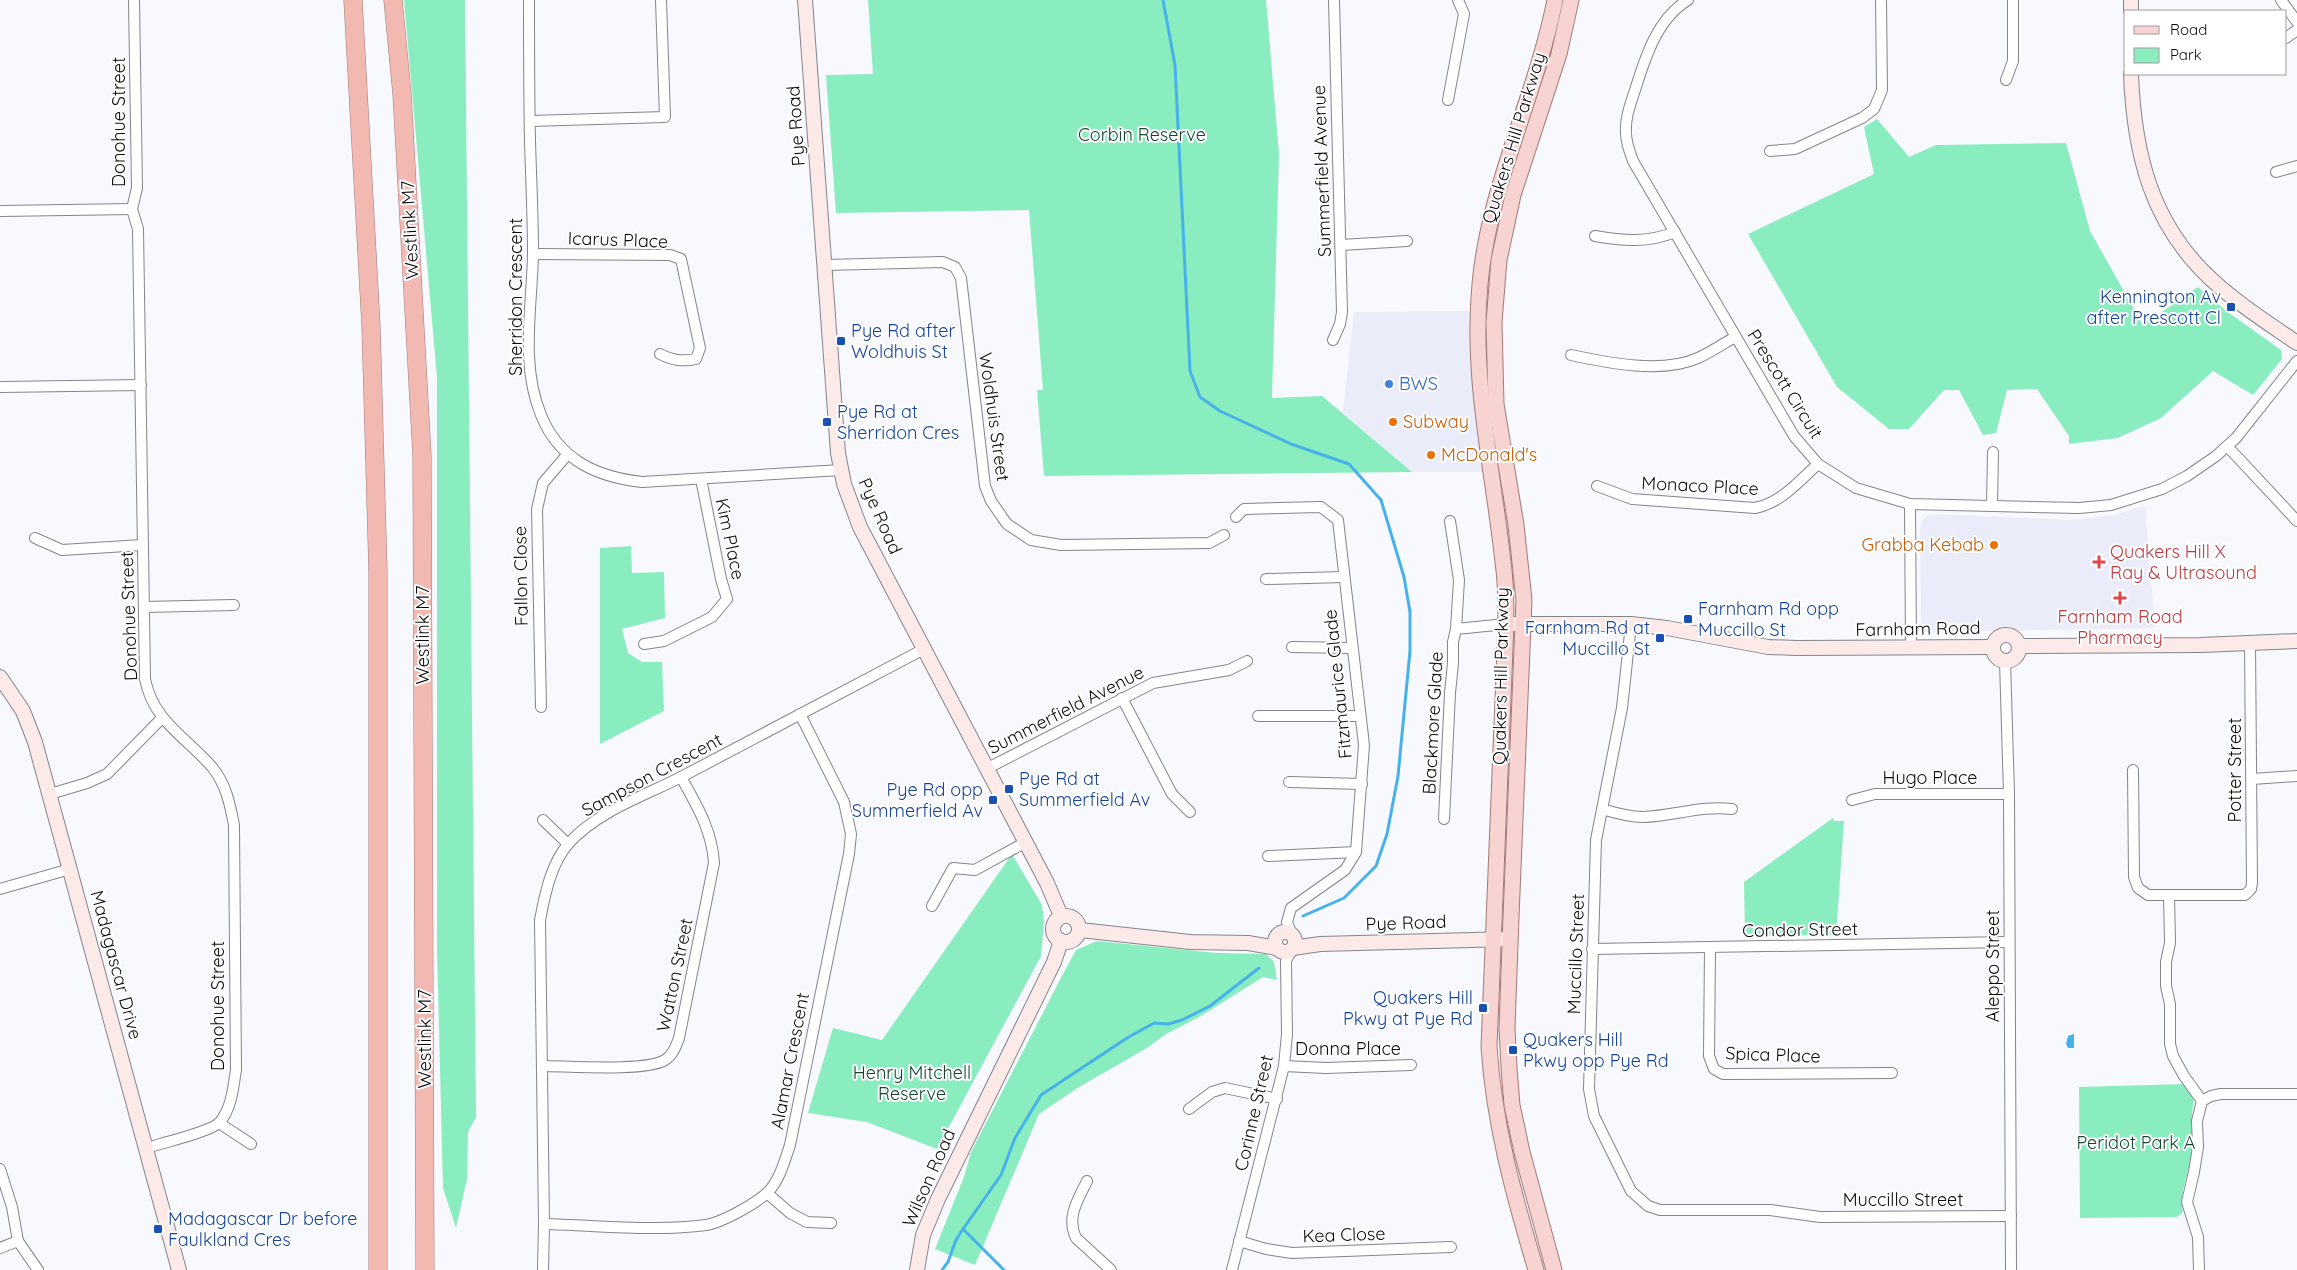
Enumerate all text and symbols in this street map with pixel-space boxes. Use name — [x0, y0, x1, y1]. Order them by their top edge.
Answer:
legend — [2124, 10, 2287, 75]
text: Road — [2170, 20, 2207, 39]
text: Park — [2170, 45, 2202, 64]
street label: Quakers Hill Parkway — [1477, 50, 1550, 226]
street label: Donohue Street — [107, 57, 130, 187]
street label: Pye Road — [781, 85, 810, 167]
street label: Summerfield Avenue — [1307, 85, 1336, 257]
park label: Corbin Reserve — [1078, 123, 1206, 146]
street label: Westlink M7 — [395, 180, 424, 280]
street label: Sherridon Crescent — [504, 218, 527, 376]
street label: Icarus Place — [567, 226, 669, 253]
place label: Kennington Av after Prescott Cl — [2086, 285, 2221, 329]
marker: Kennington Av after Prescott Cl — [2225, 301, 2237, 313]
place label: Pye Rd after Woldhuis St — [851, 319, 956, 363]
street label: Prescott Circuit — [1743, 325, 1828, 443]
marker: Pye Rd after Woldhuis St — [835, 335, 847, 347]
street label: Woldhuis Street — [974, 351, 1015, 483]
place label: BWS — [1399, 372, 1438, 395]
marker: BWS — [1383, 378, 1395, 390]
place label: Pye Rd at Sherridon Cres — [837, 400, 959, 444]
place label: Subway — [1403, 410, 1469, 433]
marker: Pye Rd at Sherridon Cres — [821, 416, 833, 428]
marker: Subway — [1387, 416, 1399, 428]
place label: McDonald's — [1441, 443, 1537, 466]
marker: McDonald's — [1425, 449, 1437, 461]
street label: Monaco Place — [1641, 471, 1759, 500]
street label: Pye Road — [854, 474, 907, 557]
street label: Kim Place — [711, 496, 750, 582]
street label: Fallon Close — [508, 526, 533, 626]
place label: Grabba Kebab — [1862, 533, 1984, 556]
marker: Grabba Kebab — [1988, 539, 2000, 551]
place label: Quakers Hill X Ray & Ultrasound — [2110, 540, 2257, 584]
street label: Donohue Street — [115, 551, 142, 681]
marker: Quakers Hill X Ray & Ultrasound — [2092, 555, 2106, 569]
street label: Westlink M7 — [411, 586, 434, 684]
street label: Quakers Hill Parkway — [1487, 587, 1514, 765]
marker: Farnham Road Pharmacy — [2114, 592, 2126, 604]
place label: Farnham Rd opp Muccillo St — [1698, 597, 1839, 641]
place label: Farnham Road Pharmacy — [2057, 605, 2183, 649]
street label: Fitzmaurice Glade — [1318, 608, 1357, 760]
marker: Farnham Rd opp Muccillo St — [1682, 613, 1694, 625]
place label: Farnham Rd at Muccillo St — [1525, 616, 1650, 660]
street label: Farnham Road — [1855, 616, 1981, 641]
marker: Farnham Rd at Muccillo St — [1654, 632, 1666, 644]
street label: Blackmore Glade — [1417, 651, 1448, 795]
street label: Summerfield Avenue — [984, 660, 1148, 759]
street label: Potter Street — [2223, 718, 2246, 822]
street label: Sampson Crescent — [578, 728, 726, 821]
street label: Hugo Place — [1883, 766, 1977, 789]
place label: Pye Rd at Summerfield Av — [1019, 767, 1150, 811]
place label: Pye Rd opp Summerfield Av — [852, 778, 983, 822]
marker: Pye Rd at Summerfield Av — [1003, 783, 1015, 795]
marker: Pye Rd opp Summerfield Av — [987, 794, 999, 806]
street label: Madagascar Drive — [86, 888, 147, 1042]
street label: Muccillo Street — [1562, 893, 1589, 1015]
street label: Pye Road — [1365, 910, 1447, 935]
street label: Aleppo Street — [1981, 910, 2004, 1022]
street label: Watton Street — [651, 916, 698, 1034]
street label: Condor Street — [1742, 917, 1858, 942]
street label: Donohue Street — [206, 941, 229, 1071]
place label: Quakers Hill Pkwy at Pye Rd — [1343, 986, 1473, 1030]
street label: Westlink M7 — [413, 990, 436, 1088]
street label: Alamar Crescent — [765, 991, 814, 1131]
marker: Quakers Hill Pkwy at Pye Rd — [1477, 1002, 1489, 1014]
place label: Quakers Hill Pkwy opp Pye Rd — [1523, 1028, 1669, 1072]
street label: Donna Place — [1295, 1037, 1401, 1060]
street label: Spica Place — [1725, 1041, 1821, 1068]
marker: Quakers Hill Pkwy opp Pye Rd — [1507, 1044, 1519, 1056]
street label: Corinne Street — [1229, 1053, 1278, 1173]
park label: Henry Mitchell Reserve — [853, 1061, 971, 1105]
street label: Wilson Road — [897, 1125, 960, 1230]
park label: Peridot Park A — [2077, 1131, 2196, 1154]
street label: Muccillo Street — [1843, 1188, 1963, 1211]
place label: Madagascar Dr before Faulkland Cres — [168, 1207, 357, 1251]
street label: Kea Close — [1302, 1222, 1386, 1247]
marker: Madagascar Dr before Faulkland Cres — [152, 1223, 164, 1235]

